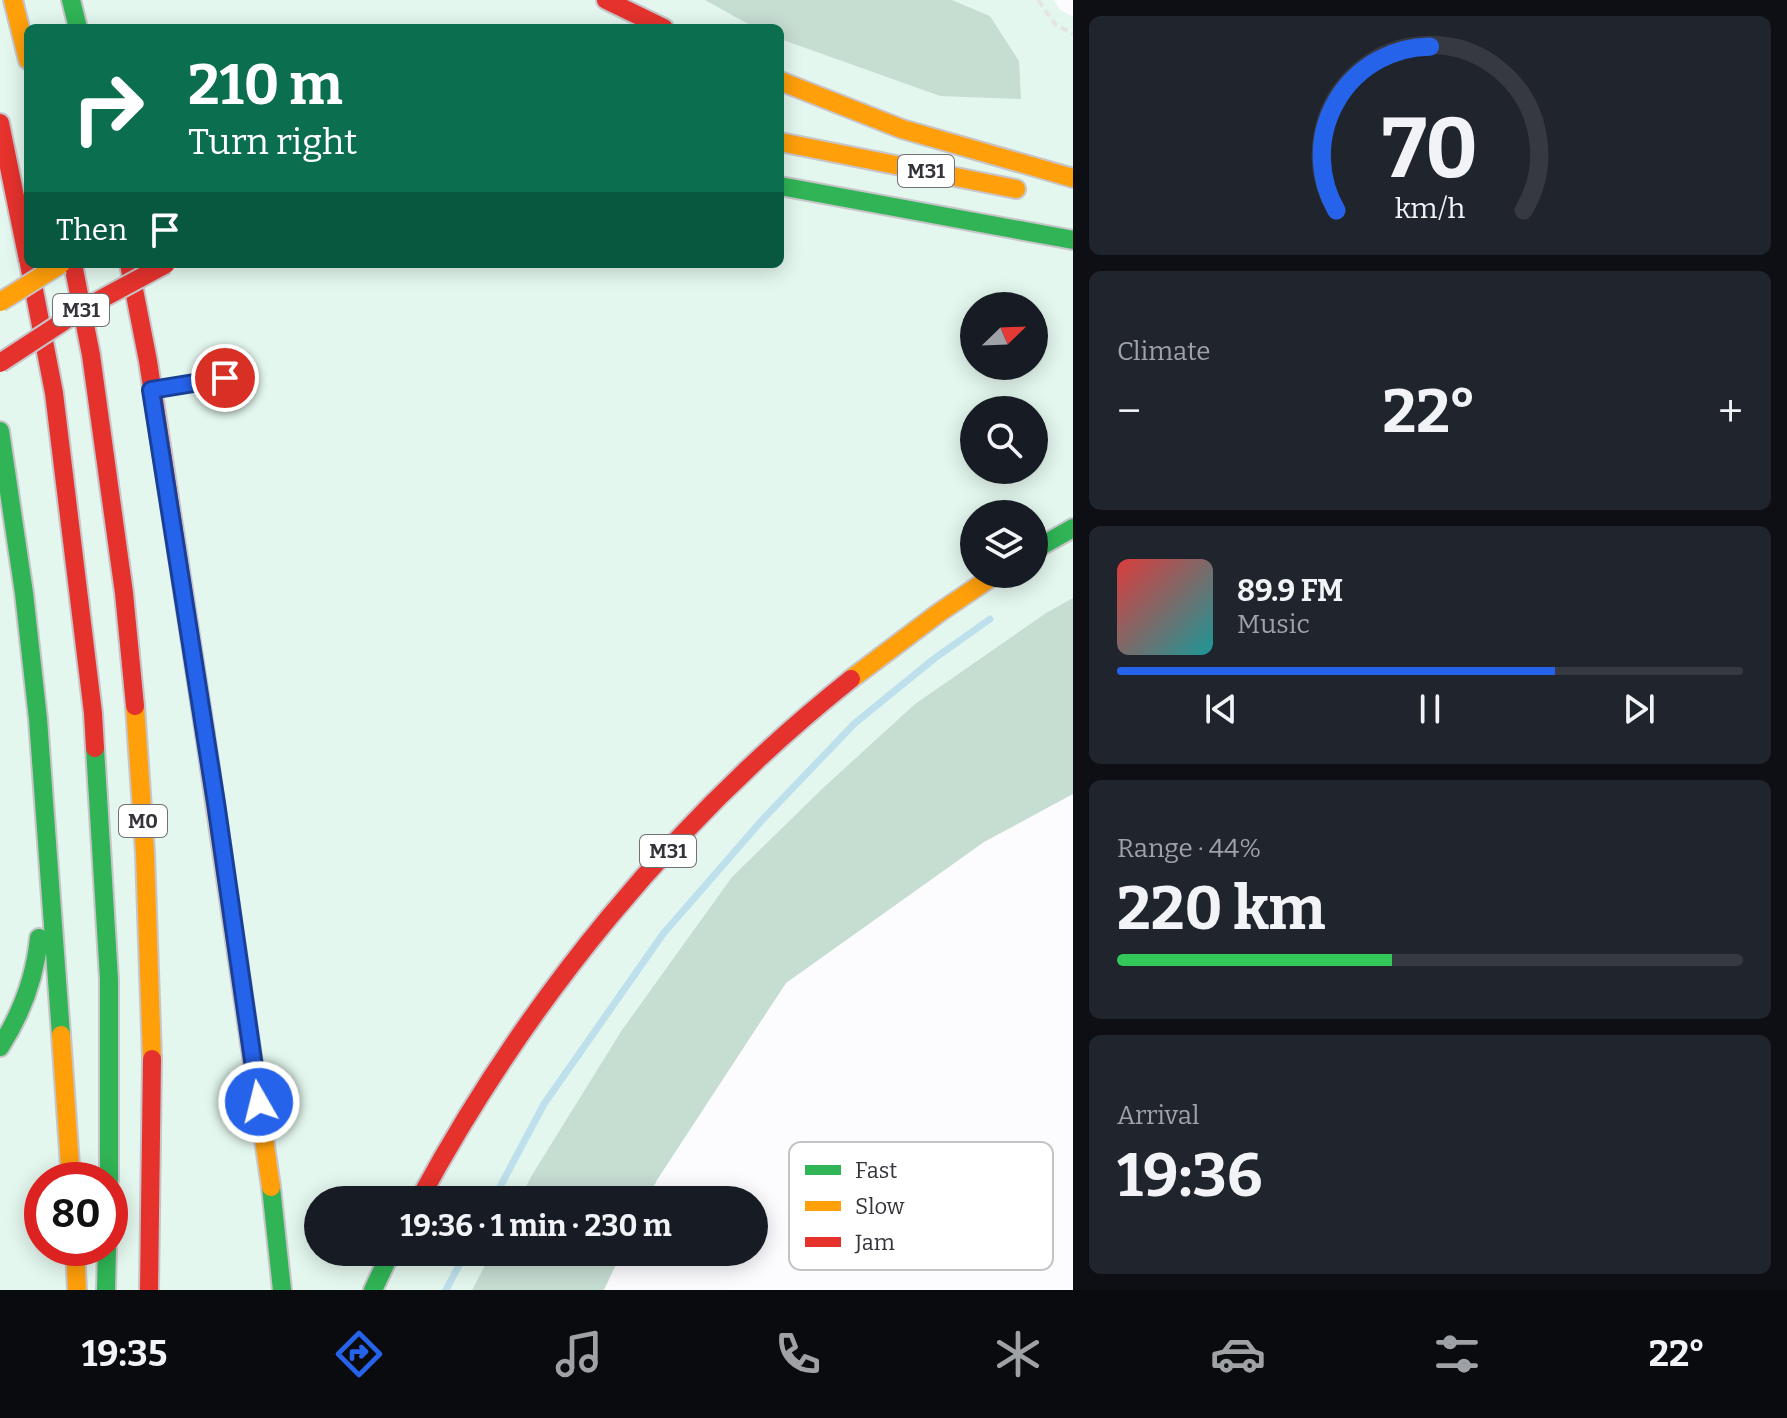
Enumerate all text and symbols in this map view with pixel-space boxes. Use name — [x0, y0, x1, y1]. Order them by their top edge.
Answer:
text: 210 m — [188, 52, 343, 119]
icon: right — [56, 56, 160, 160]
text: 70 — [1382, 99, 1478, 199]
text: Turn right — [188, 120, 357, 164]
road number: M31 — [898, 155, 954, 187]
text: km/h — [1395, 192, 1466, 227]
icon: arrive — [143, 208, 187, 252]
text: Then — [56, 212, 127, 248]
north arrow — [960, 292, 1048, 380]
map controls — [960, 292, 1048, 588]
road number: M31 — [53, 294, 109, 326]
text: Climate — [1117, 336, 1211, 367]
pin — [191, 344, 259, 412]
icon: arrive — [203, 356, 247, 400]
text: 22° — [1383, 376, 1477, 448]
text: − — [1117, 385, 1141, 438]
text: + — [1718, 385, 1743, 438]
button: search — [960, 396, 1048, 484]
button: layers — [960, 500, 1048, 588]
text: 89.9 FM — [1237, 573, 1343, 609]
text: Music — [1237, 609, 1310, 640]
icon: previous — [1199, 687, 1243, 731]
icon: pause — [1408, 687, 1452, 731]
icon: next — [1617, 687, 1661, 731]
road number: M0 — [119, 805, 167, 837]
text: Range · 44% — [1117, 833, 1261, 864]
road number: M31 — [640, 835, 696, 867]
text: 220 km — [1117, 873, 1326, 945]
position arrow — [217, 1060, 301, 1144]
text: Arrival — [1117, 1100, 1199, 1131]
text: 19:36 — [1117, 1140, 1262, 1212]
legend — [789, 1142, 1053, 1270]
text: Fast — [855, 1157, 897, 1184]
speed limit sign: 80 — [24, 1162, 128, 1266]
text: Slow — [855, 1193, 905, 1220]
text: 19:36 · 1 min · 230 m — [400, 1208, 672, 1244]
text: Jam — [854, 1229, 895, 1256]
icon: directions — [331, 1326, 387, 1382]
icon: music — [551, 1326, 607, 1382]
icon: phone — [770, 1326, 826, 1382]
icon: climate — [990, 1326, 1046, 1382]
icon: car — [1210, 1326, 1266, 1382]
icon: filters — [1429, 1326, 1485, 1382]
text: 19:35 — [82, 1332, 167, 1376]
text: 22° — [1649, 1332, 1705, 1376]

